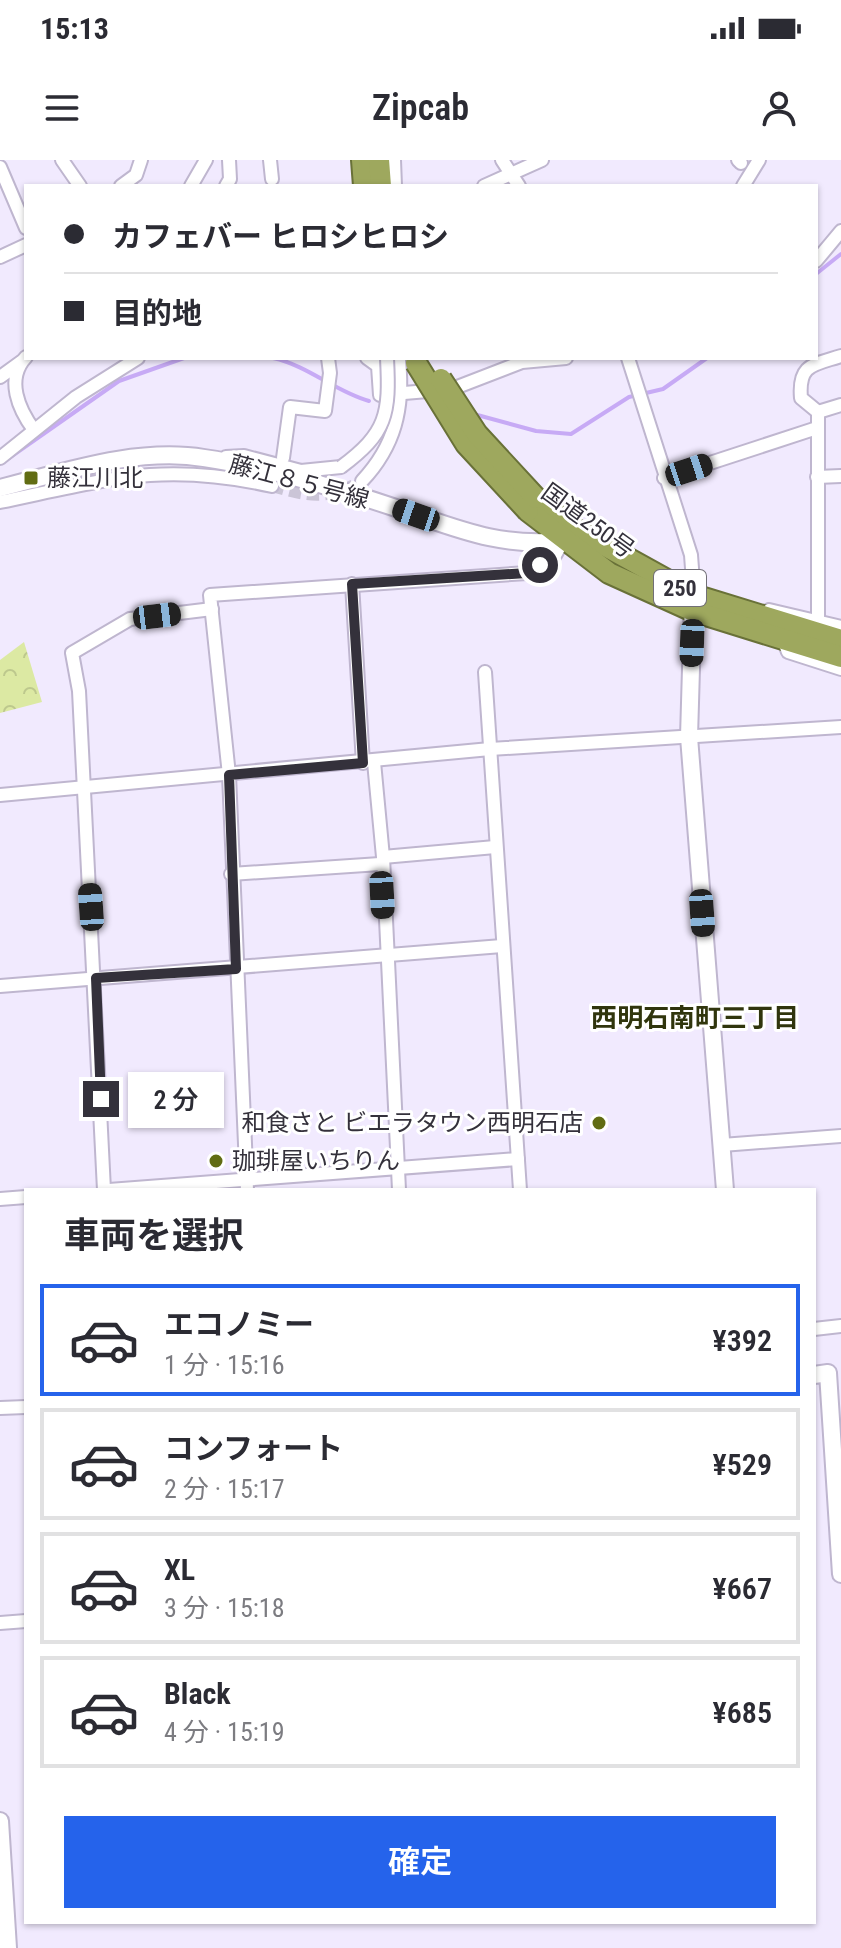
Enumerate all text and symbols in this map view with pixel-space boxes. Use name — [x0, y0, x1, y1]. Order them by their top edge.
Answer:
text: 15:13 — [40, 11, 109, 46]
icon: menu — [40, 86, 84, 130]
icon: person — [757, 86, 801, 130]
text: Zipcab — [372, 87, 469, 129]
text: カフェバー ヒロシヒロシ — [112, 219, 449, 254]
text: 目的地 — [112, 296, 202, 331]
street label: 藤江８５号線 — [226, 450, 372, 514]
car — [662, 451, 716, 489]
place label: 藤江川北 — [47, 464, 143, 492]
marker: 藤江川北 — [22, 469, 40, 487]
street label: 国道250号 — [536, 478, 640, 564]
car — [389, 496, 443, 534]
route start — [522, 547, 558, 583]
road number: 250 — [654, 570, 706, 606]
car — [132, 601, 182, 631]
car — [679, 619, 705, 667]
car — [369, 870, 395, 920]
car — [77, 882, 105, 932]
car — [688, 888, 716, 938]
district label: 西明石南町三丁目 — [591, 1003, 799, 1033]
callout: 2 分 — [129, 1071, 225, 1127]
route end — [83, 1081, 119, 1117]
text: 2 分 — [153, 1085, 199, 1115]
place label: 和食さと ビエラタウン西明石店 — [241, 1109, 583, 1137]
marker: 和食さと ビエラタウン西明石店 — [590, 1114, 608, 1132]
place label: 珈琲屋いちりん — [232, 1147, 400, 1175]
marker: 珈琲屋いちりん — [207, 1152, 225, 1170]
text: 車両を選択 — [64, 1215, 244, 1257]
icon: car — [68, 1304, 140, 1376]
text: エコノミー — [164, 1307, 314, 1342]
text: ¥392 — [713, 1323, 772, 1358]
text: 1 分 · 15:16 — [164, 1350, 284, 1380]
icon: car — [68, 1428, 140, 1500]
text: コンフォート — [164, 1431, 343, 1466]
text: ¥529 — [713, 1447, 772, 1482]
text: 2 分 · 15:17 — [164, 1474, 284, 1504]
icon: car — [68, 1552, 140, 1624]
text: XL — [164, 1552, 195, 1587]
text: ¥667 — [713, 1571, 772, 1606]
text: 3 分 · 15:18 — [164, 1593, 284, 1623]
icon: car — [68, 1676, 140, 1748]
text: Black — [164, 1676, 231, 1711]
text: ¥685 — [713, 1695, 772, 1730]
text: 4 分 · 15:19 — [164, 1717, 284, 1747]
button: 確定 — [64, 1816, 776, 1908]

